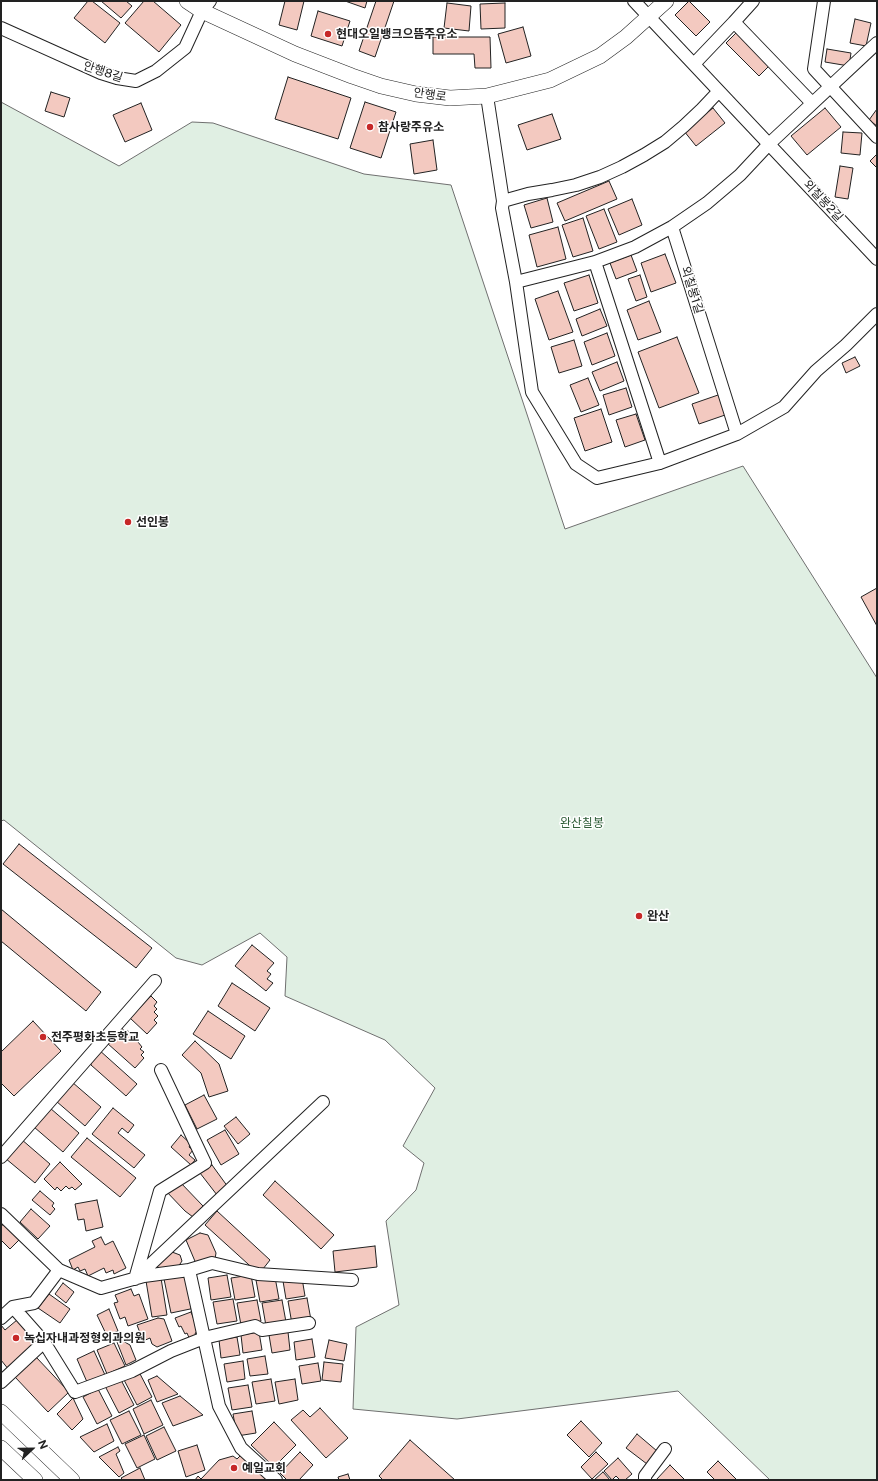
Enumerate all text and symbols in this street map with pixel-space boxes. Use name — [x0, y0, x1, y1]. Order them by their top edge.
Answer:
place label: 현대오일뱅크으뜸주유소 — [336, 27, 457, 41]
marker: 현대오일뱅크으뜸주유소 — [323, 29, 333, 39]
street label: 안행8길 — [81, 59, 125, 85]
street label: 안행로 — [413, 86, 447, 104]
place label: 참사랑주유소 — [378, 120, 444, 134]
marker: 참사랑주유소 — [365, 122, 375, 132]
street label: 외칠봉2길 — [800, 177, 846, 225]
street label: 외칠봉1길 — [678, 264, 706, 316]
place label: 선인봉 — [136, 515, 169, 529]
marker: 선인봉 — [123, 517, 133, 527]
park label: 완산칠봉 — [560, 816, 604, 830]
place label: 완산 — [647, 909, 669, 923]
marker: 완산 — [634, 911, 644, 921]
place label: 전주평화초등학교 — [51, 1030, 139, 1044]
marker: 전주평화초등학교 — [38, 1032, 48, 1042]
place label: 녹십자내과정형외과의원 — [24, 1331, 145, 1345]
marker: 녹십자내과정형외과의원 — [11, 1333, 21, 1343]
north arrow — [12, 1429, 52, 1469]
text: N — [36, 1438, 50, 1451]
place label: 예일교회 — [242, 1461, 286, 1475]
marker: 예일교회 — [229, 1463, 239, 1473]

